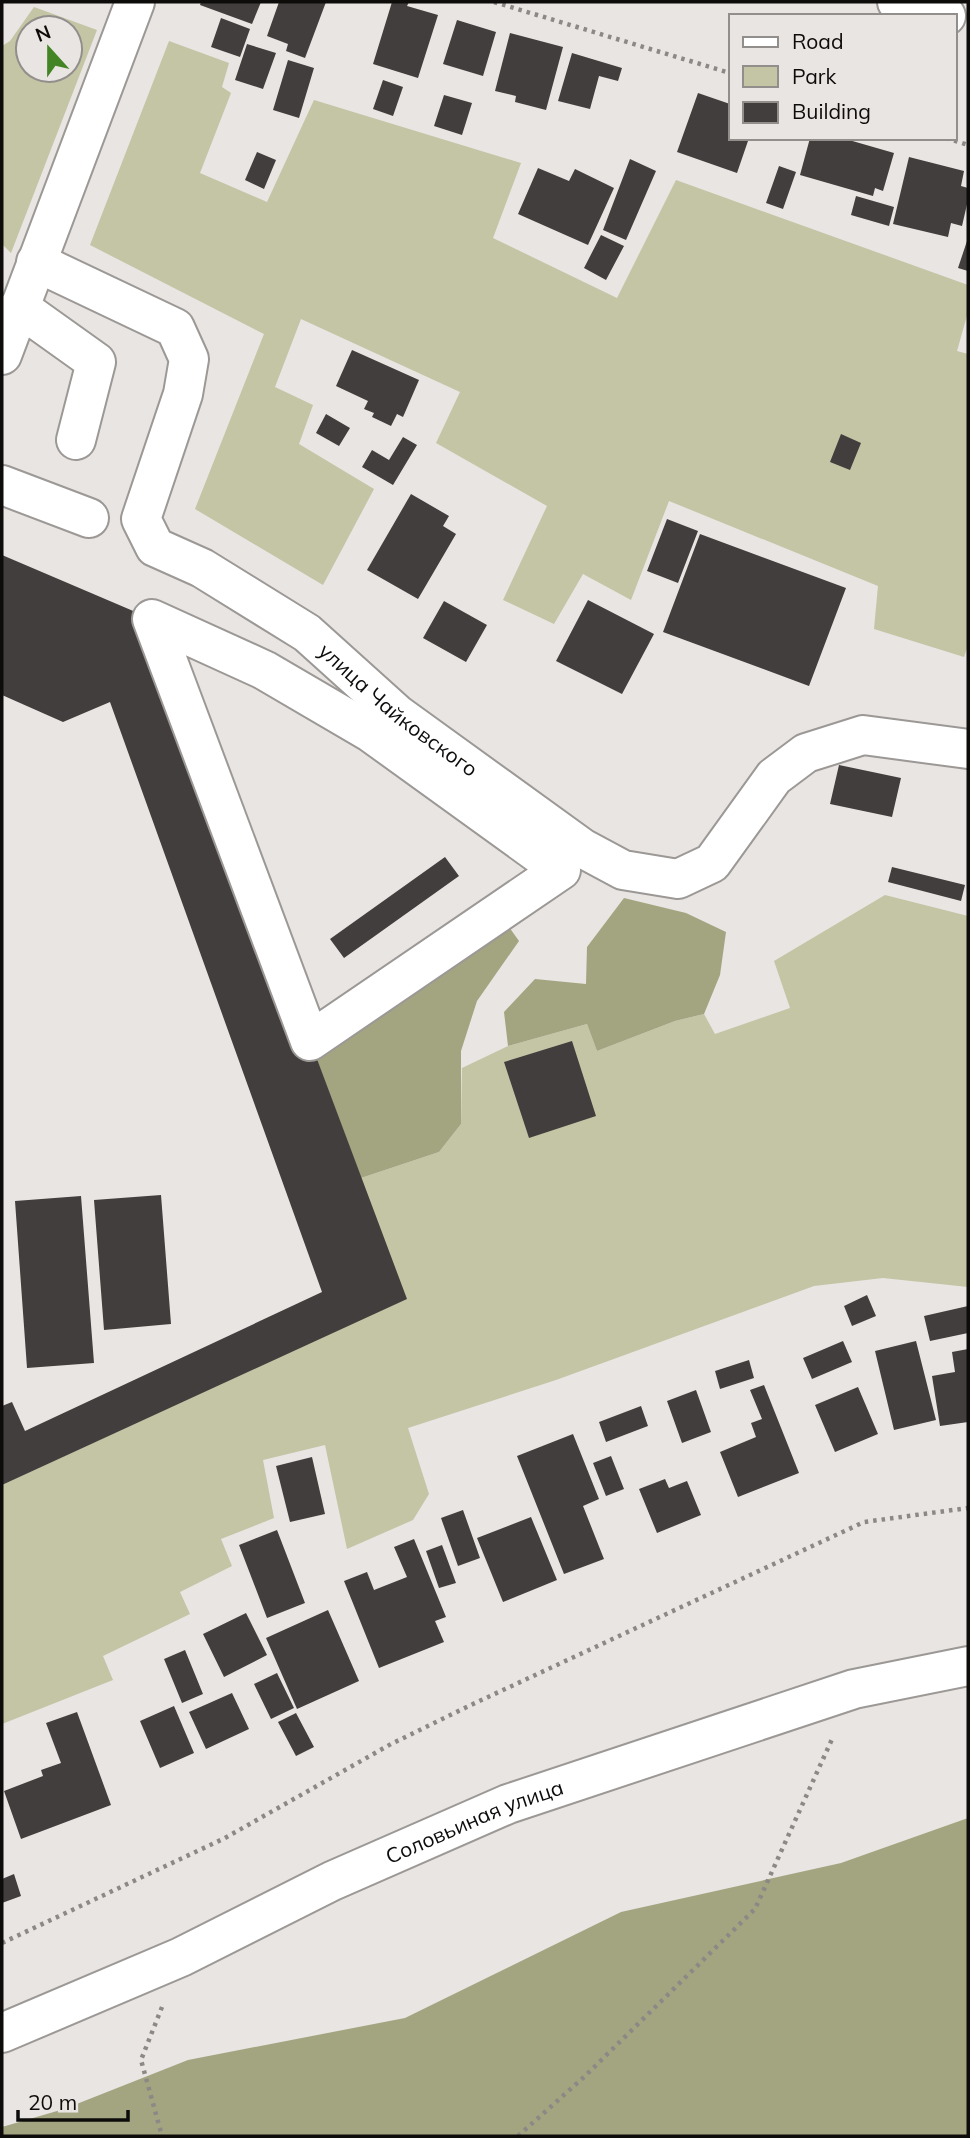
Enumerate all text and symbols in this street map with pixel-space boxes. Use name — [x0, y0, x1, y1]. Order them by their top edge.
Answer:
north arrow — [14, 14, 84, 84]
legend — [729, 14, 956, 140]
text: N — [32, 19, 54, 47]
text: Road — [792, 28, 843, 54]
text: Park — [792, 63, 836, 89]
text: Building — [792, 98, 871, 124]
street label: улица Чайковского — [314, 637, 483, 782]
street label: Соловьиная улица — [381, 1774, 567, 1869]
scale bar — [18, 2078, 128, 2122]
text: 20 m — [28, 2089, 77, 2115]

